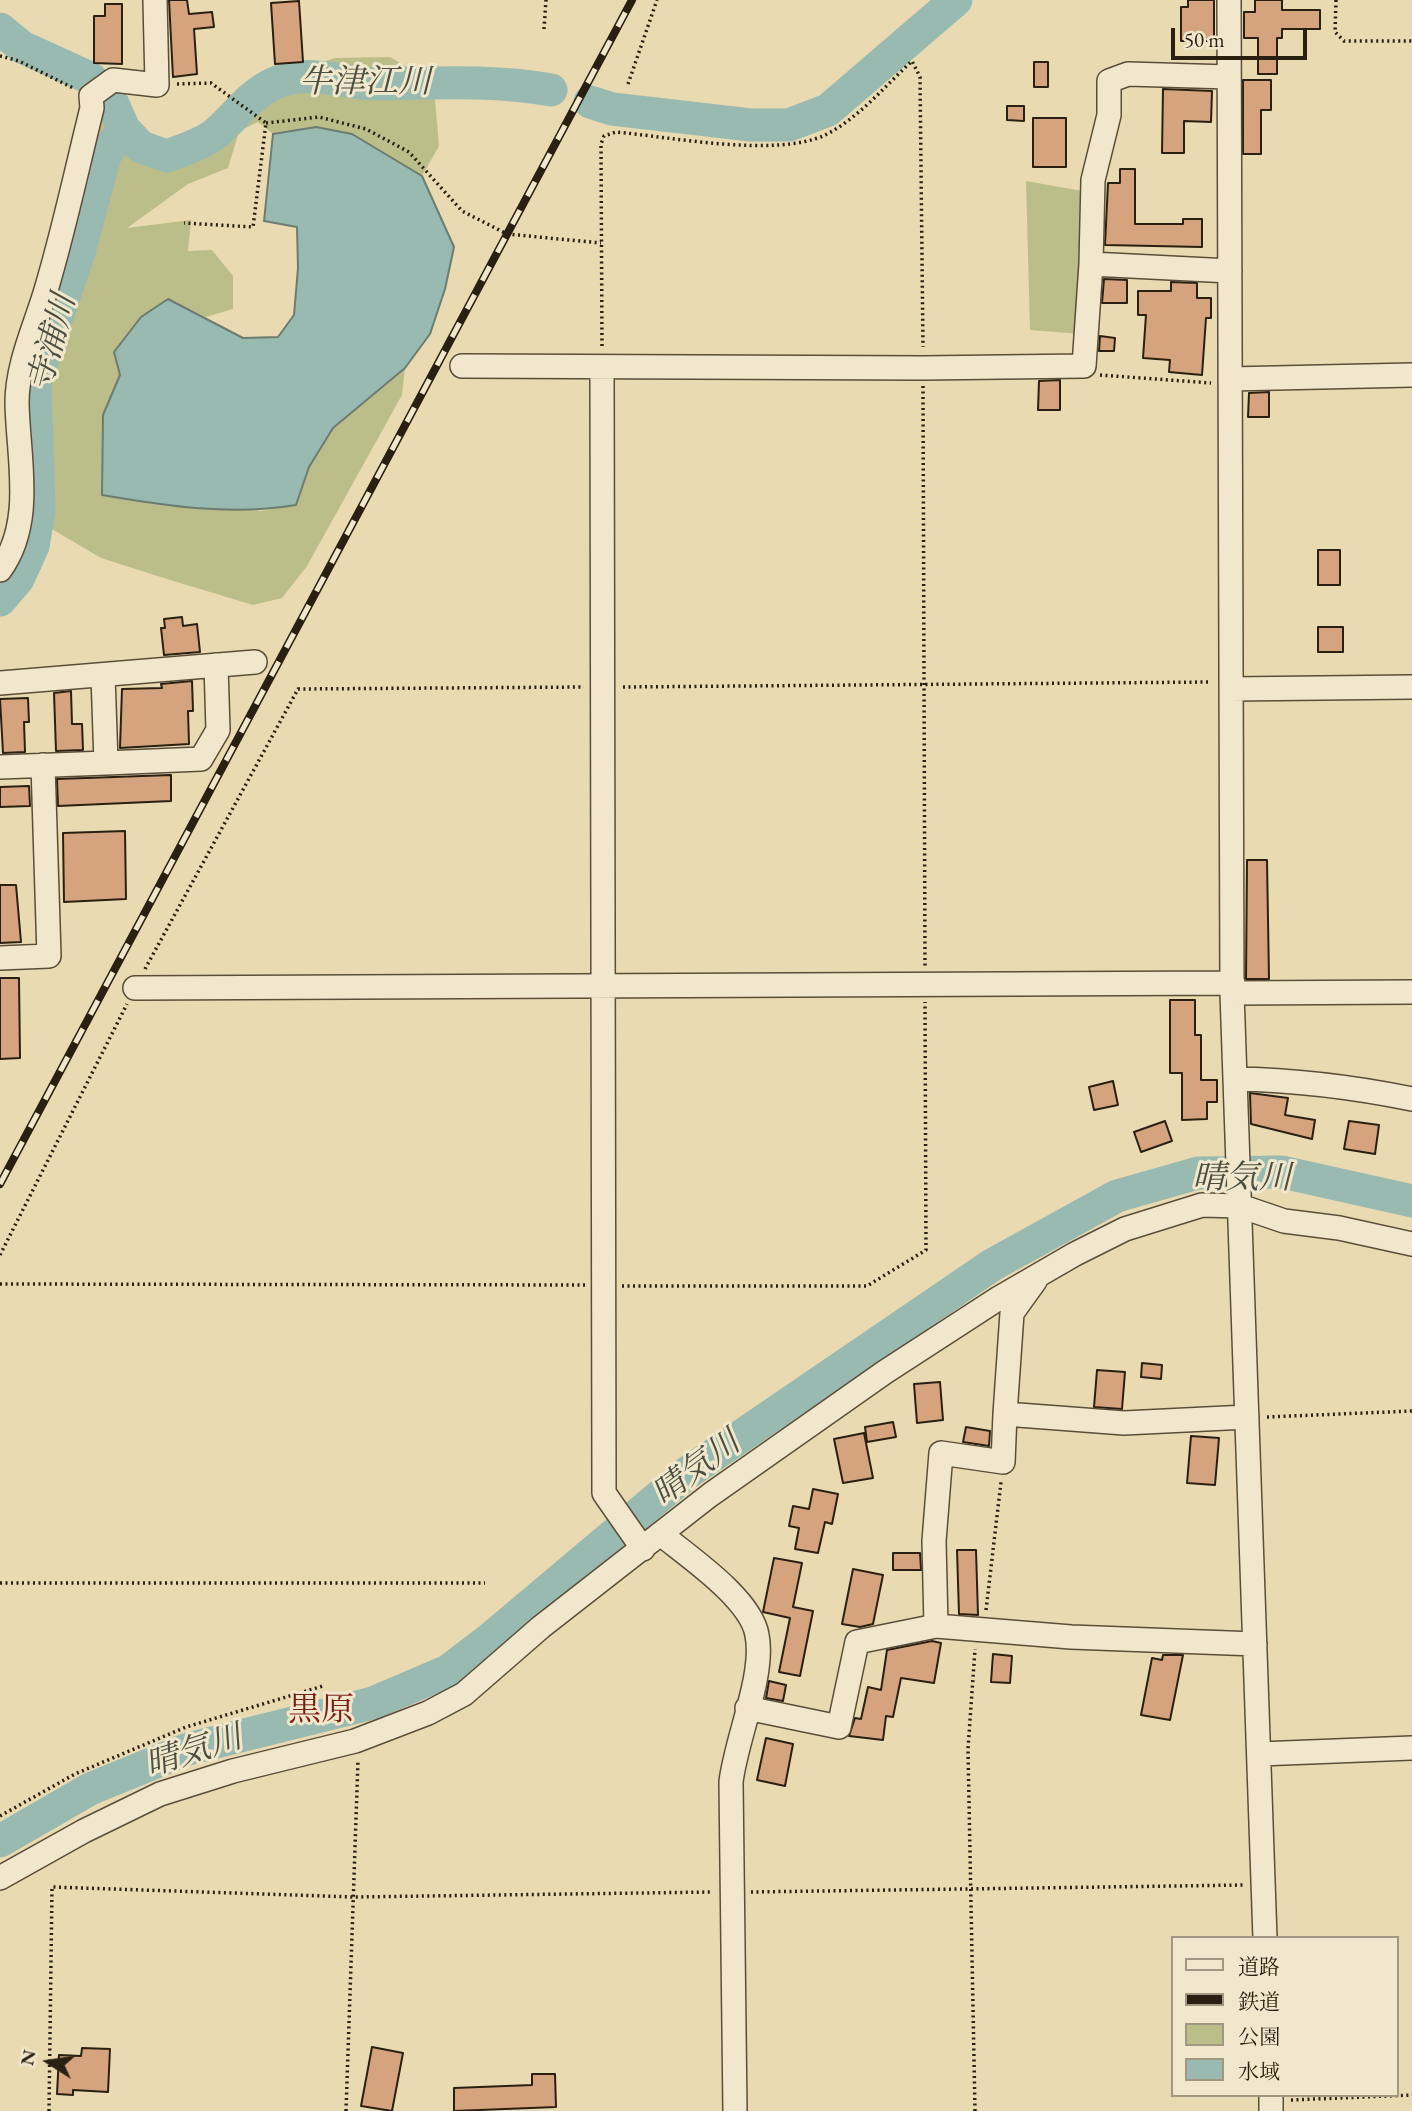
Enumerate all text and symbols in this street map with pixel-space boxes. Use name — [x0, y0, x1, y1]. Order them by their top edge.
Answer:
scale bar — [1174, 14, 1310, 58]
text: 50 m — [1184, 26, 1225, 53]
water label: 牛津江川 — [299, 63, 431, 103]
water label: 寺浦川 — [21, 290, 85, 396]
water label: 晴気川 — [1193, 1159, 1291, 1199]
water label: 晴気川 — [646, 1423, 748, 1515]
district label: 黒原 — [288, 1691, 354, 1731]
water label: 晴気川 — [141, 1718, 247, 1786]
legend — [1170, 1936, 1398, 2097]
text: 道路 — [1238, 1953, 1280, 1980]
text: 鉄道 — [1238, 1988, 1280, 2015]
text: 公園 — [1238, 2023, 1280, 2050]
north arrow — [14, 2027, 84, 2097]
text: N — [14, 2047, 42, 2068]
text: 水域 — [1238, 2058, 1280, 2085]

